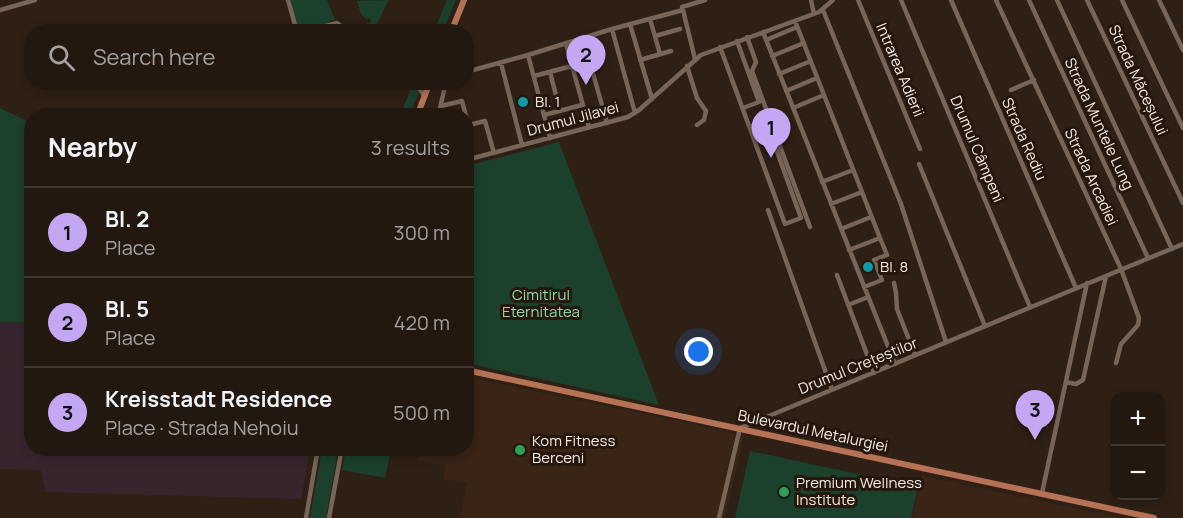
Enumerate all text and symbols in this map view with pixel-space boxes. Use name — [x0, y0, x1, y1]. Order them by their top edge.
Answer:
street label: Intrarea Adierii — [871, 20, 930, 120]
street label: Strada Măceșului — [1104, 21, 1173, 138]
search box — [24, 24, 474, 90]
pin: 2 — [566, 36, 606, 85]
icon: search — [45, 41, 78, 74]
text: Search here — [93, 42, 215, 72]
street label: Strada Muntele Lung — [1060, 54, 1139, 193]
place label: Bl. 1 — [535, 91, 560, 112]
street label: Drumul Câmpeni — [945, 92, 1009, 205]
street label: Strada Rediu — [997, 94, 1052, 183]
marker: Bl. 1 — [516, 95, 530, 109]
street label: Drumul Jilavei — [525, 96, 621, 141]
pin: 1 — [752, 108, 790, 158]
street label: Strada Arcadiei — [1060, 125, 1123, 229]
text: Nearby — [48, 129, 137, 165]
text: 3 results — [371, 134, 450, 161]
text: Bl. 2 — [105, 204, 149, 234]
text: 1 — [63, 219, 72, 246]
text: 300 m — [394, 219, 450, 246]
text: Place — [105, 234, 155, 261]
place label: Bl. 8 — [880, 256, 908, 277]
marker: Bl. 8 — [861, 260, 875, 274]
park label: Cimitirul Eternitatea — [502, 284, 580, 322]
text: Bl. 5 — [105, 294, 149, 324]
text: 2 — [62, 309, 73, 336]
text: 420 m — [394, 309, 450, 336]
text: Place — [105, 324, 155, 351]
street label: Drumul Crețeștilor — [795, 332, 921, 399]
your location — [684, 337, 713, 366]
text: Kreisstadt Residence — [105, 384, 332, 414]
pin: 3 — [1016, 390, 1054, 440]
map controls — [1111, 392, 1165, 500]
button: + — [1111, 392, 1165, 446]
text: 3 — [62, 399, 73, 426]
text: 500 m — [393, 399, 450, 426]
street label: Bulevardul Metalurgiei — [736, 404, 890, 457]
text: Place · Strada Nehoiu — [105, 414, 299, 441]
place label: Kom Fitness Berceni — [532, 430, 615, 468]
marker: Kom Fitness Berceni — [513, 443, 527, 457]
button: − — [1111, 446, 1165, 500]
place label: Premium Wellness Institute — [796, 472, 922, 510]
marker: Premium Wellness Institute — [777, 485, 791, 499]

